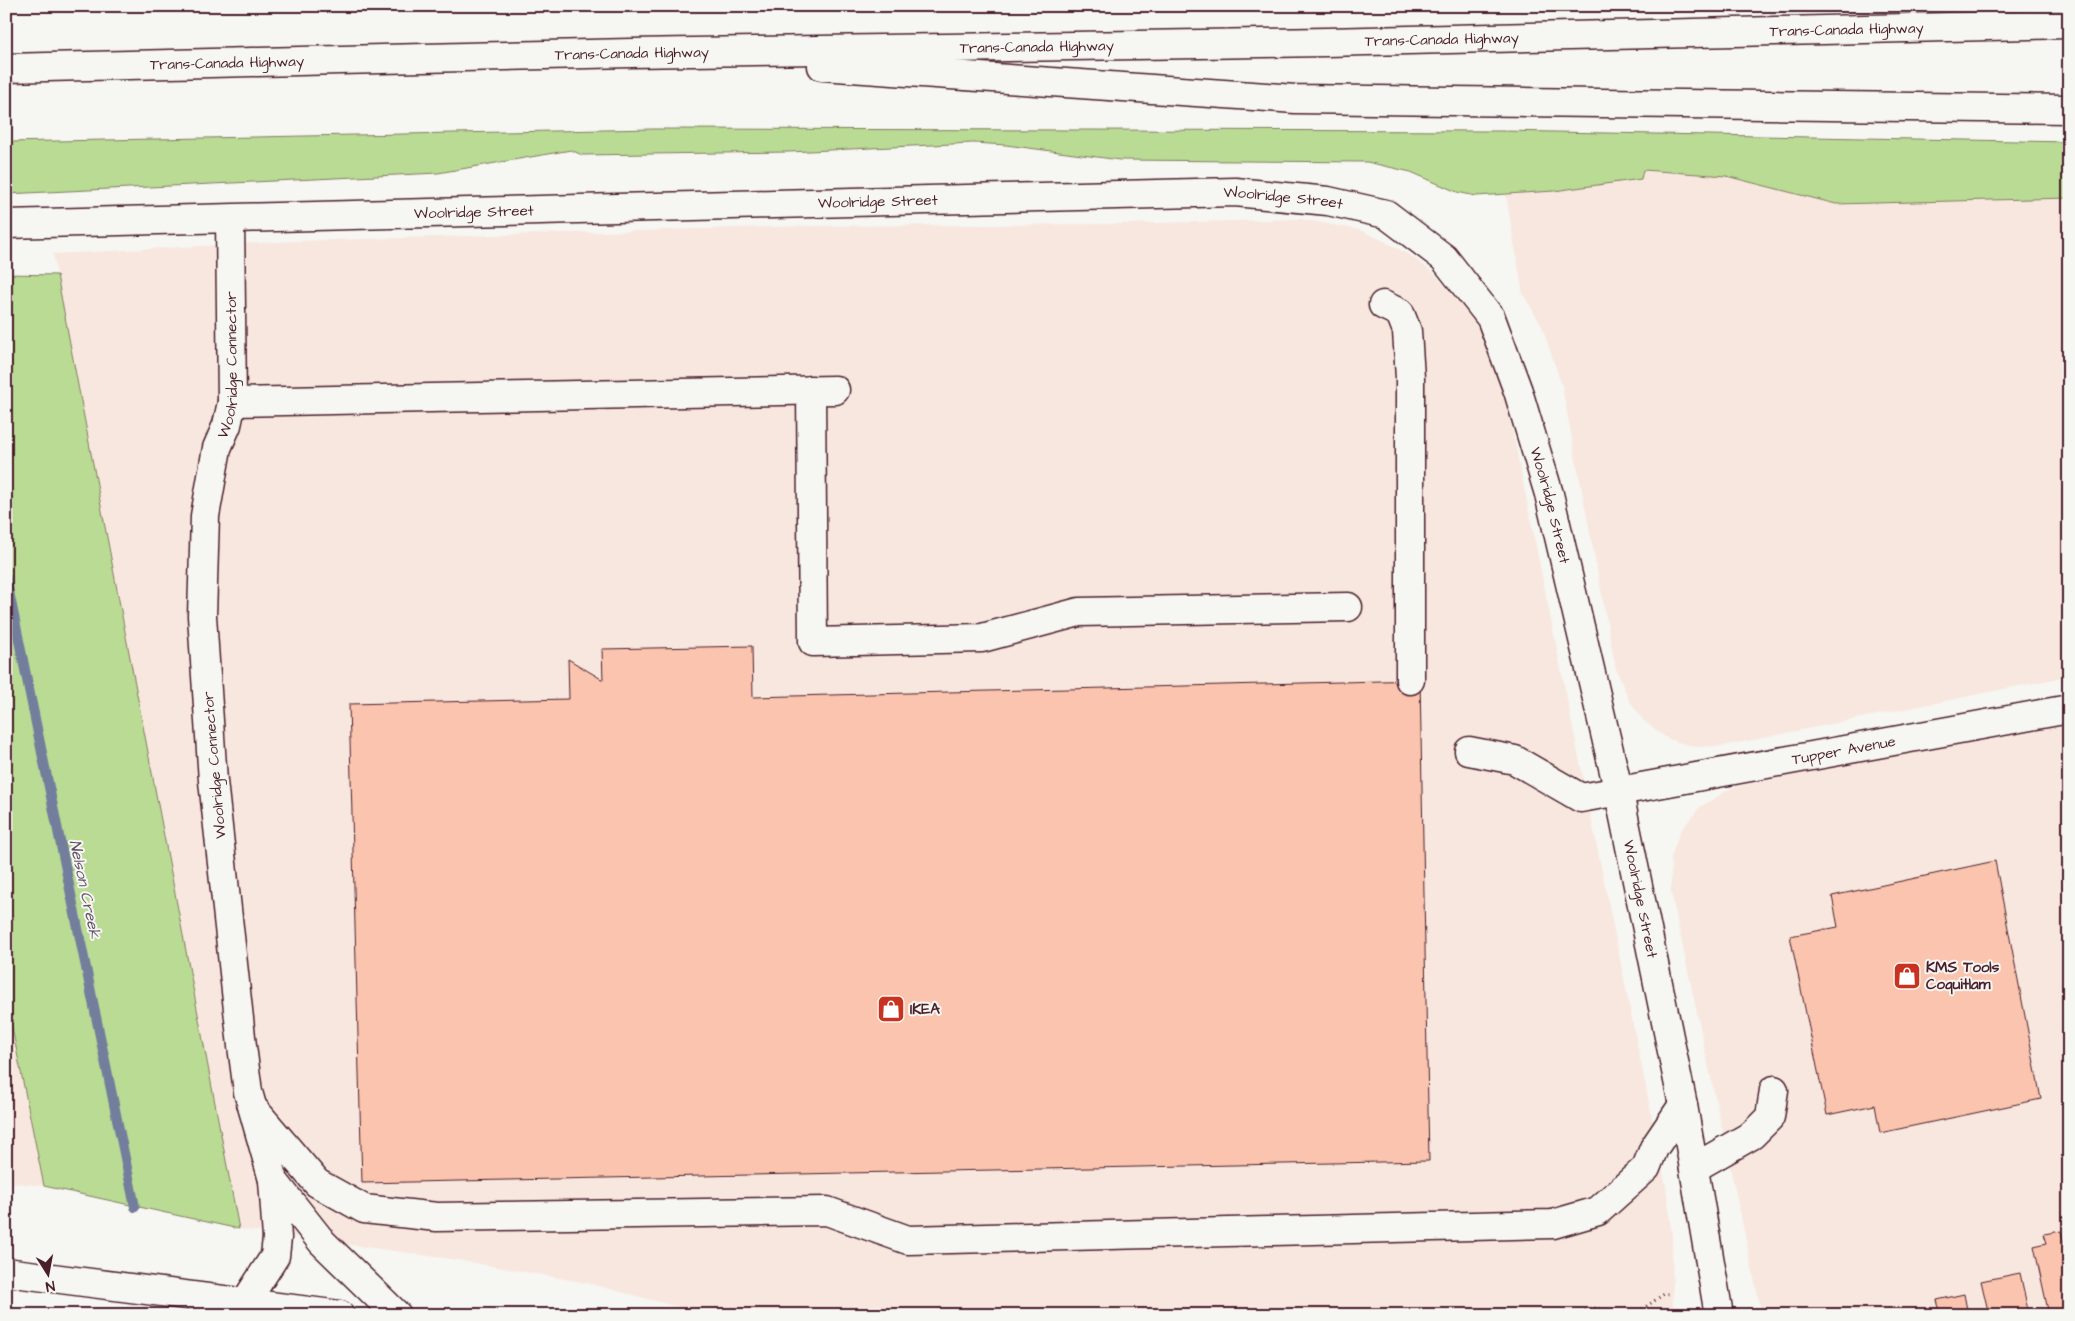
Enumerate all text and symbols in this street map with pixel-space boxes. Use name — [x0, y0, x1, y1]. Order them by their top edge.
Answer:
street label: Trans-Canada Highway — [1769, 18, 1924, 42]
street label: Trans-Canada Highway — [1364, 27, 1519, 52]
street label: Trans-Canada Highway — [959, 35, 1114, 59]
street label: Trans-Canada Highway — [554, 42, 709, 66]
street label: Trans-Canada Highway — [150, 51, 304, 76]
street label: Woolridge Street — [1223, 182, 1345, 215]
street label: Woolridge Street — [818, 190, 938, 214]
street label: Woolridge Street — [414, 200, 534, 224]
street label: Woolridge Connector — [212, 291, 244, 442]
street label: Woolridge Street — [1524, 445, 1575, 566]
street label: Woolridge Connector — [198, 690, 232, 840]
street label: Tupper Avenue — [1790, 731, 1897, 770]
water label: Nelson Creek — [64, 838, 106, 942]
street label: Woolridge Street — [1618, 838, 1663, 960]
place label: KMS Tools Coquitlam — [1926, 957, 2000, 995]
shop icon: KMS Tools Coquitlam — [1892, 961, 1922, 991]
shop icon: IKEA — [876, 994, 906, 1024]
place label: IKEA — [910, 999, 940, 1020]
north arrow — [22, 1248, 72, 1298]
text: N — [44, 1275, 57, 1296]

